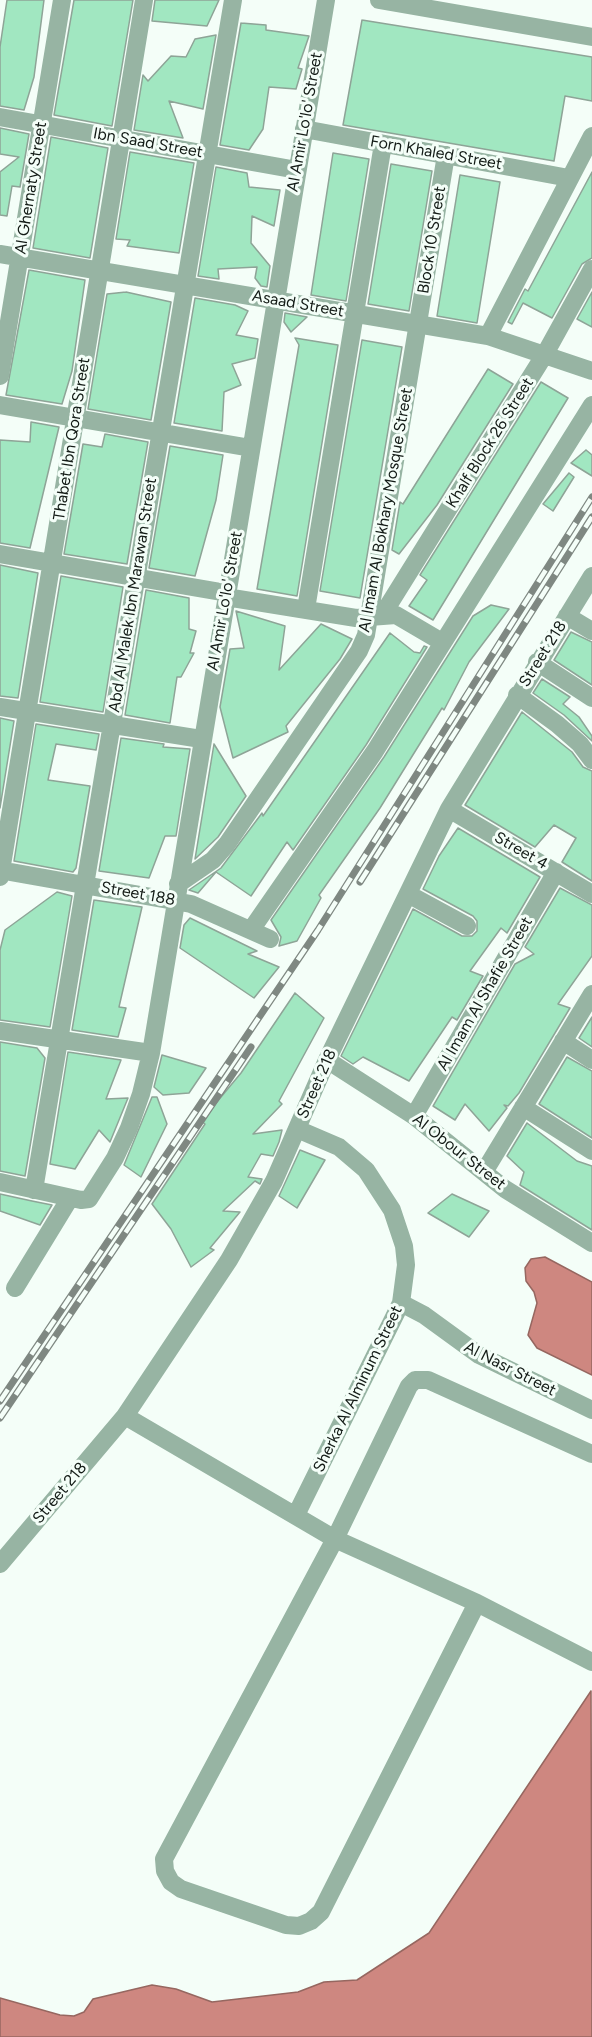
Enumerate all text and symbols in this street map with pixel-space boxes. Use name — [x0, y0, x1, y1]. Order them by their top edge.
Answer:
street label: Al Amir Lo'lo' Street — [283, 51, 327, 193]
street label: Al Ghernaty Street — [11, 120, 51, 256]
street label: Ibn Saad Street — [92, 124, 204, 162]
street label: Forn Khaled Street — [369, 132, 503, 174]
street label: Block 10 Street — [414, 185, 450, 295]
street label: Asaad Street — [251, 286, 345, 322]
street label: Thabet Ibn Qora Street — [50, 356, 94, 522]
street label: Khalf Block 26 Street — [442, 374, 538, 512]
street label: Al Imam Al Bokhary Mosque Street — [355, 386, 417, 634]
street label: Abd Al Malek Ibn Marawan Street — [105, 476, 161, 714]
street label: Al Amir Lo'lo' Street — [203, 530, 247, 672]
street label: Street 218 — [515, 617, 571, 691]
street label: Street 4 — [491, 828, 551, 874]
street label: Street 188 — [99, 878, 177, 910]
street label: Al Imam Al Shafie Street — [433, 914, 537, 1074]
street label: Street 218 — [293, 1046, 341, 1122]
street label: Al Obour Street — [409, 1110, 509, 1194]
street label: Sherka Al Alminum Street — [309, 1303, 407, 1475]
street label: Al Nasr Street — [461, 1338, 559, 1400]
street label: Street 218 — [29, 1458, 91, 1528]

